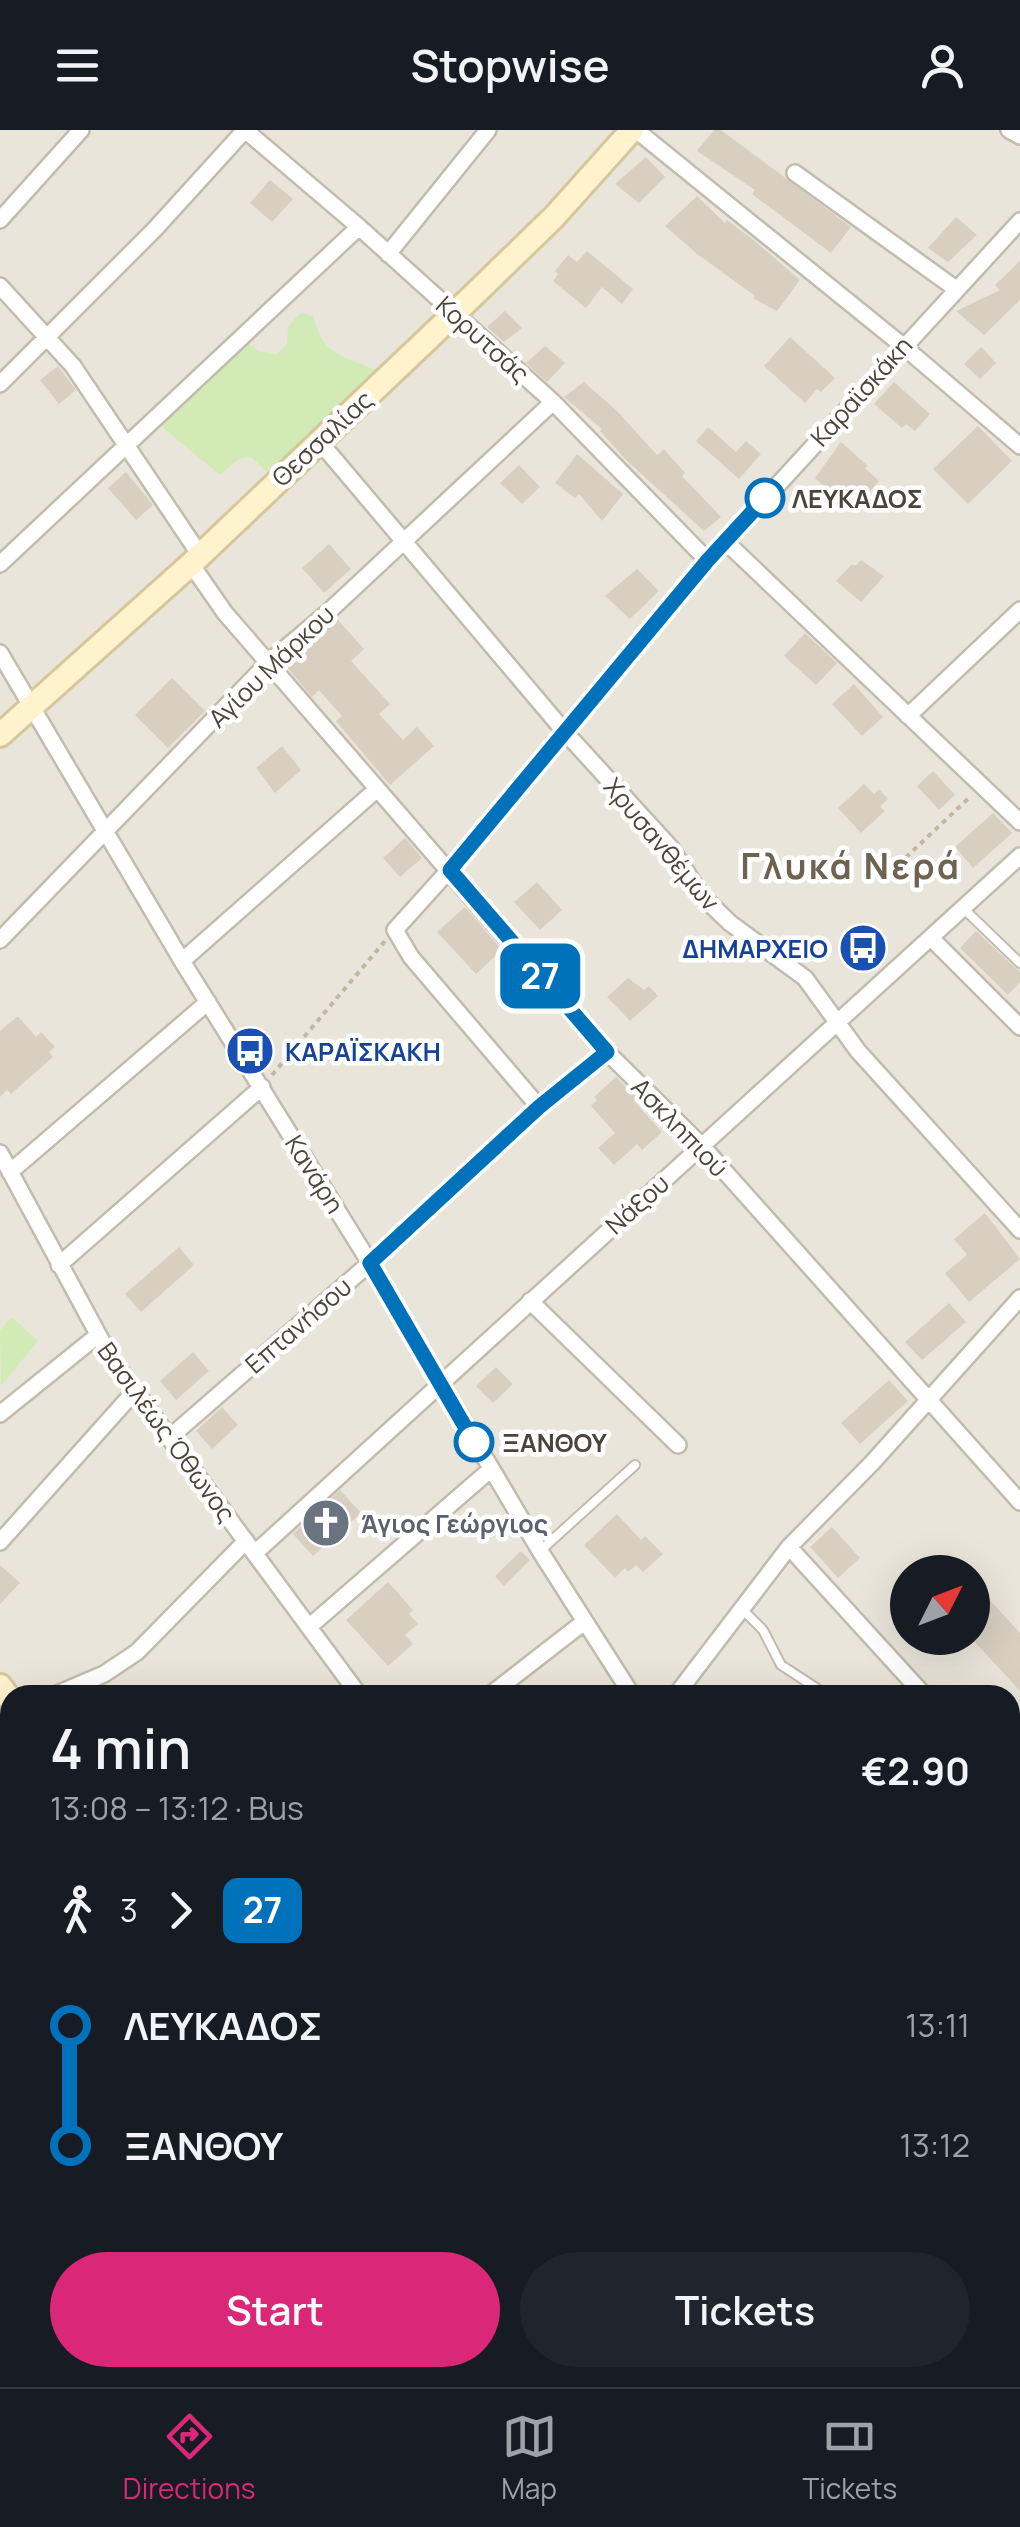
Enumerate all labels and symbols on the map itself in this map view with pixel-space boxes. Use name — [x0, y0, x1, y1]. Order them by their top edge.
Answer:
street label: Κορυτσάς — [429, 288, 537, 391]
street label: Καραϊσκάκη — [802, 328, 920, 454]
street label: Θεσσαλίας — [264, 382, 380, 494]
marker: ΛΕΥΚΑΔΟΣ — [746, 479, 784, 517]
place label: ΛΕΥΚΑΔΟΣ — [792, 481, 923, 516]
street label: Αγίου Μάρκου — [200, 597, 342, 735]
street label: Χρυσανθέμων — [596, 770, 728, 918]
district label: Γλυκά Νερά — [741, 842, 961, 890]
bus stop icon: ΔΗΜΑΡΧΕΙΟ — [837, 922, 889, 974]
place label: ΔΗΜΑΡΧΕΙΟ — [682, 931, 828, 966]
line badge: 27 — [495, 944, 585, 1008]
bus stop icon: ΚΑΡΑΪΣΚΑΚΗ — [224, 1025, 276, 1077]
place label: ΚΑΡΑΪΣΚΑΚΗ — [285, 1034, 441, 1069]
street label: Ασκληπιού — [624, 1070, 736, 1184]
street label: Κανάρη — [277, 1128, 353, 1220]
street label: Νάξου — [598, 1166, 676, 1242]
street label: Επτανήσου — [237, 1269, 359, 1381]
street label: Βασιλέως Όθωνος — [90, 1335, 244, 1529]
marker: ΞΑΝΘΟΥ — [455, 1423, 493, 1461]
place label: ΞΑΝΘΟΥ — [502, 1425, 608, 1460]
church icon: Άγιος Γεώργιος — [300, 1497, 352, 1549]
place label: Άγιος Γεώργιος — [361, 1506, 548, 1541]
north arrow — [890, 1555, 990, 1655]

